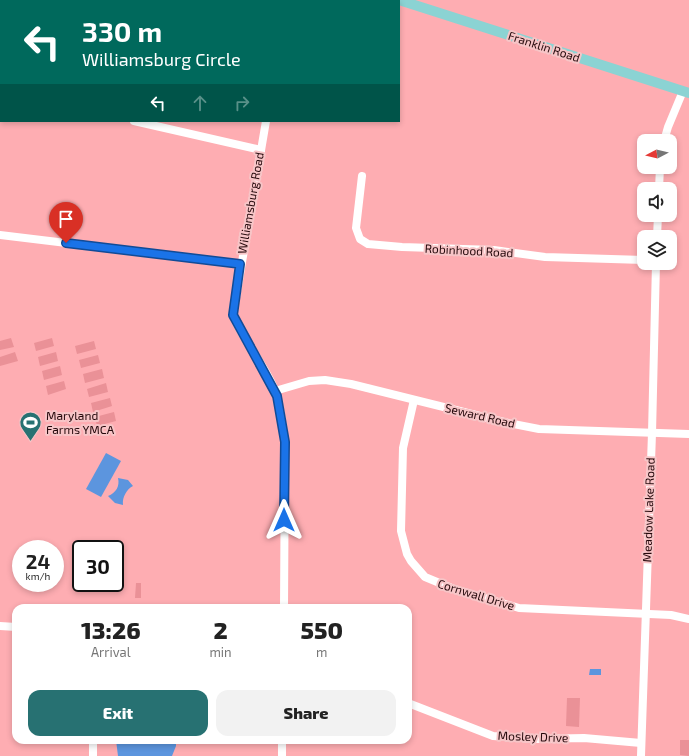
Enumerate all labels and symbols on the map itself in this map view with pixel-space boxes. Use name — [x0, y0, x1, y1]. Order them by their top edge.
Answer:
street label: Franklin Road — [507, 28, 582, 64]
north arrow — [637, 134, 677, 174]
street label: Williamsburg Road — [234, 151, 266, 255]
pin — [49, 202, 83, 243]
street label: Robinhood Road — [424, 241, 514, 259]
street label: Seward Road — [444, 400, 517, 430]
place label: Maryland Farms YMCA — [46, 408, 115, 436]
sports icon: Maryland Farms YMCA — [17, 410, 43, 443]
street label: Meadow Lake Road — [639, 457, 657, 563]
position arrow — [263, 499, 305, 541]
speed limit sign: 30 — [72, 540, 124, 592]
street label: Cornwall Drive — [436, 576, 517, 612]
street label: Mosley Drive — [497, 728, 569, 744]

